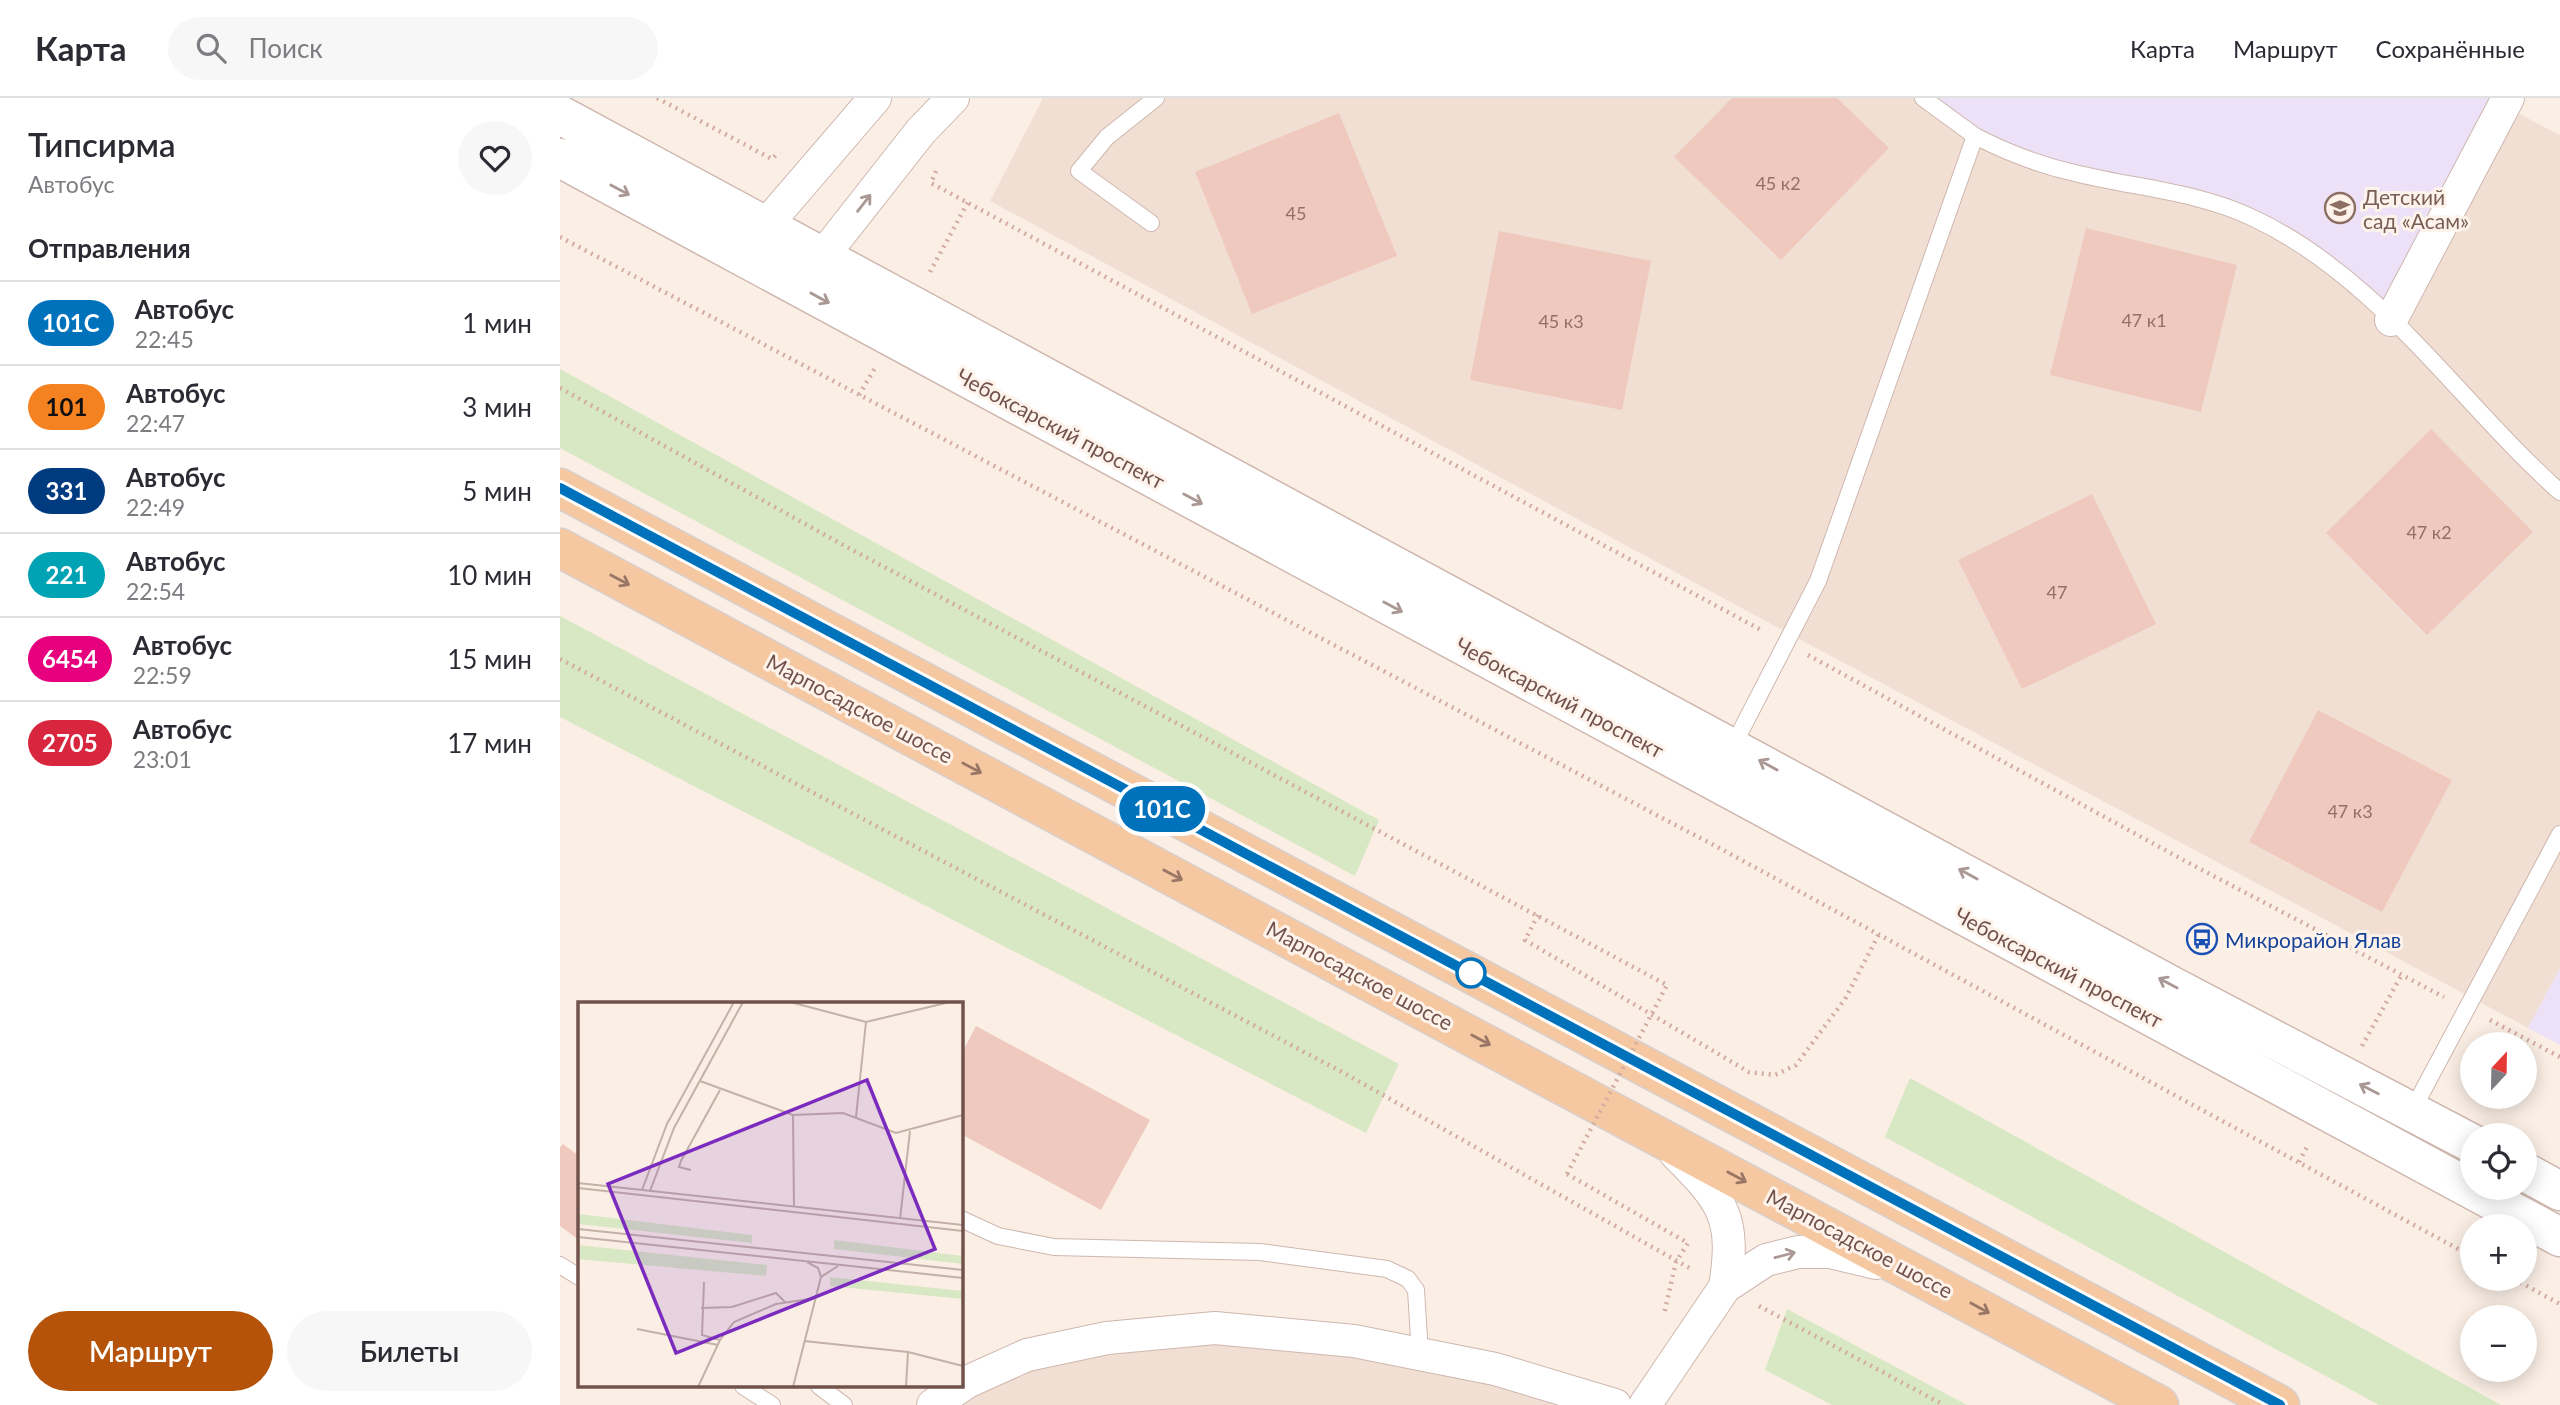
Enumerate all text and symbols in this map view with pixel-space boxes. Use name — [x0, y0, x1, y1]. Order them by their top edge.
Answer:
search box — [168, 17, 658, 80]
text: Карта — [35, 28, 126, 68]
icon: search — [192, 29, 230, 67]
text: Поиск — [248, 32, 323, 64]
text: Карта — [2130, 34, 2195, 63]
text: Маршрут — [2233, 34, 2338, 63]
text: Сохранённые — [2376, 34, 2525, 63]
button: heart — [458, 121, 532, 195]
text: Типсирма — [28, 124, 176, 164]
text: Автобус — [28, 170, 114, 198]
house number: 45 к2 — [1755, 172, 1801, 194]
one-way arrow — [609, 184, 630, 197]
place label: Детский сад «Асам» — [2363, 184, 2469, 233]
school or university icon: Детский сад «Асам» — [2323, 191, 2357, 225]
one-way arrow — [857, 194, 872, 213]
house number: 45 — [1286, 202, 1306, 224]
text: Отправления — [28, 232, 191, 264]
one-way arrow — [810, 291, 830, 305]
text: Автобус — [135, 293, 234, 325]
text: 1 мин — [462, 307, 532, 339]
text: 101С — [42, 308, 100, 337]
house number: 47 к1 — [2121, 309, 2167, 331]
house number: 45 к3 — [1538, 310, 1584, 332]
text: 22:45 — [135, 325, 194, 353]
street label: Чебоксарский проспект — [953, 363, 1170, 494]
text: Автобус — [126, 377, 225, 409]
text: 3 мин — [462, 391, 532, 423]
text: 101 — [46, 392, 87, 421]
text: 22:47 — [126, 409, 185, 437]
text: Автобус — [126, 461, 225, 493]
text: 5 мин — [462, 475, 532, 507]
text: 331 — [46, 476, 87, 505]
text: 22:49 — [126, 493, 185, 521]
one-way arrow — [1182, 493, 1203, 507]
house number: 47 к2 — [2406, 521, 2452, 543]
text: Автобус — [126, 545, 225, 577]
text: 10 мин — [447, 559, 532, 591]
text: 221 — [46, 560, 87, 589]
one-way arrow — [609, 574, 630, 587]
text: 22:54 — [126, 577, 185, 605]
house number: 47 — [2047, 581, 2067, 603]
one-way arrow — [1382, 601, 1403, 615]
text: Автобус — [133, 629, 232, 661]
street label: Чебоксарский проспект — [1452, 632, 1669, 763]
text: 15 мин — [447, 643, 532, 675]
text: 6454 — [42, 644, 98, 673]
street label: Марпосадское шоссе — [763, 648, 957, 768]
text: 22:59 — [133, 661, 192, 689]
text: Автобус — [133, 713, 232, 745]
text: 17 мин — [447, 727, 532, 759]
text: 2705 — [42, 728, 98, 757]
text: 23:01 — [133, 745, 192, 773]
one-way arrow — [1759, 758, 1779, 772]
one-way arrow — [961, 762, 982, 775]
line badge: 101С — [1113, 786, 1211, 832]
text: 101С — [1133, 794, 1191, 823]
house number: 47 к3 — [2327, 800, 2373, 822]
one-way arrow — [1958, 867, 1979, 880]
one-way arrow — [1162, 869, 1183, 883]
street label: Чебоксарский проспект — [1951, 902, 2168, 1033]
street label: Марпосадское шоссе — [1263, 915, 1457, 1035]
bus stop icon: Микрорайон Ялав — [2185, 922, 2219, 956]
place label: Микрорайон Ялав — [2225, 927, 2401, 952]
unlabelled marker — [1456, 958, 1486, 988]
one-way arrow — [2158, 976, 2179, 989]
inset map — [578, 1002, 962, 1388]
north arrow — [2460, 1032, 2538, 1110]
map controls — [2460, 1032, 2537, 1382]
one-way arrow — [1471, 1034, 1491, 1048]
one-way arrow — [2359, 1082, 2380, 1096]
button: locate — [2460, 1123, 2537, 1200]
one-way arrow — [1726, 1171, 1747, 1184]
street label: Марпосадское шоссе — [1763, 1183, 1957, 1303]
button: + — [2460, 1214, 2537, 1291]
one-way arrow — [1773, 1248, 1795, 1261]
one-way arrow — [1970, 1301, 1990, 1315]
button: − — [2460, 1305, 2537, 1382]
button: Маршрут — [28, 1311, 273, 1391]
button: Билеты — [287, 1311, 532, 1391]

